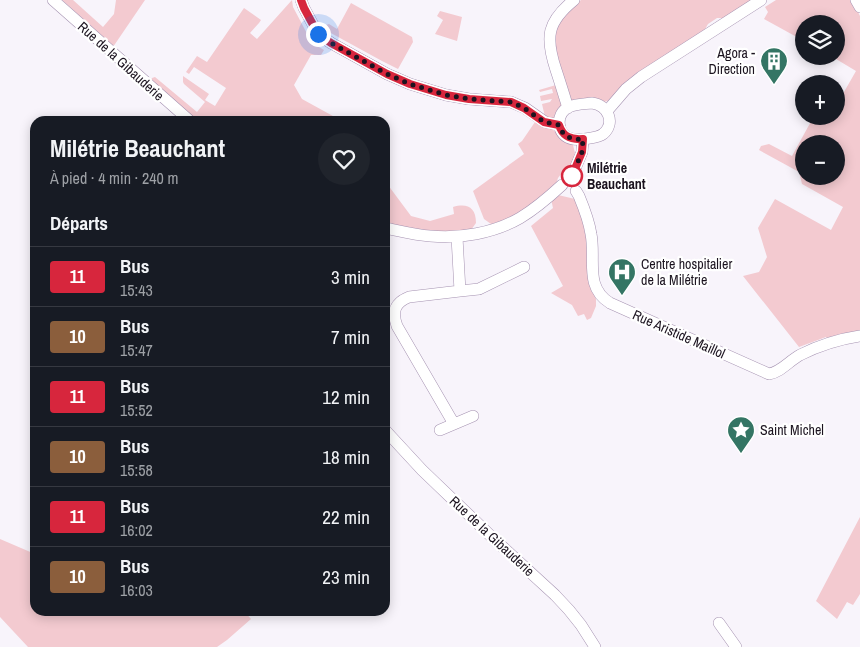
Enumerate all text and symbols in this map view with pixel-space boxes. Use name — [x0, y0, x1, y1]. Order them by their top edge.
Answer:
map controls — [795, 15, 845, 185]
button: layers — [795, 15, 845, 65]
street label: Rue de la Gibauderie — [74, 18, 168, 104]
your location — [306, 22, 331, 47]
place label: Agora - Direction — [708, 44, 755, 78]
building icon: Agora - Direction — [759, 46, 789, 85]
button: + — [795, 75, 845, 125]
text: Milétrie Beauchant — [50, 132, 225, 164]
button: heart — [318, 133, 370, 185]
button: − — [795, 135, 845, 185]
place label: Milétrie Beauchant — [587, 159, 646, 193]
marker: Milétrie Beauchant — [561, 165, 583, 187]
text: À pied · 4 min · 240 m — [50, 167, 178, 189]
text: Départs — [50, 210, 108, 236]
text: Bus — [120, 253, 149, 279]
place label: Centre hospitalier de la Milétrie — [641, 255, 732, 289]
hospital icon: Centre hospitalier de la Milétrie — [607, 257, 637, 296]
text: 11 — [70, 264, 85, 289]
text: 3 min — [331, 264, 370, 290]
text: 15:43 — [120, 279, 153, 301]
street label: Rue Aristide Maillol — [630, 306, 728, 362]
text: Bus — [120, 313, 149, 339]
text: 10 — [69, 324, 86, 349]
text: 7 min — [331, 324, 370, 350]
text: 15:47 — [120, 339, 153, 361]
text: Bus — [120, 373, 149, 399]
text: 11 — [70, 384, 85, 409]
text: 12 min — [322, 384, 370, 410]
text: 15:52 — [120, 399, 153, 421]
place icon: Saint Michel — [726, 415, 756, 454]
place label: Saint Michel — [760, 421, 824, 439]
text: Bus — [120, 433, 149, 459]
text: 10 — [69, 444, 86, 469]
text: 18 min — [322, 444, 370, 470]
text: 15:58 — [120, 459, 153, 481]
street label: Rue de la Gibauderie — [446, 492, 538, 580]
text: Bus — [120, 493, 149, 519]
text: 11 — [70, 504, 85, 529]
text: 22 min — [322, 504, 370, 530]
text: 16:02 — [120, 519, 153, 541]
text: Bus — [120, 553, 149, 579]
text: 10 — [69, 564, 86, 589]
text: 23 min — [322, 564, 370, 590]
text: 16:03 — [120, 579, 153, 601]

